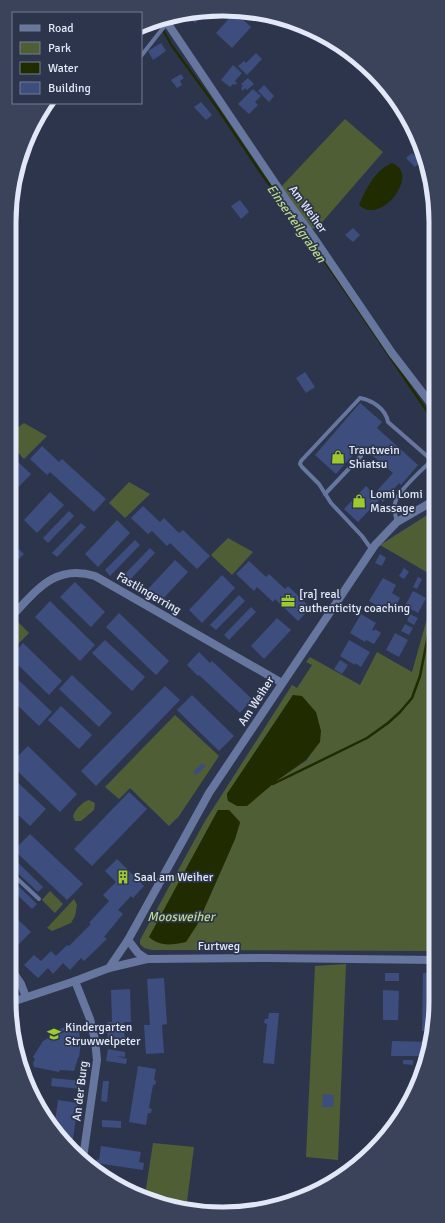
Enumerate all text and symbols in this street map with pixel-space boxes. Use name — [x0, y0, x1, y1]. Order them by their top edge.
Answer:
legend — [12, 12, 142, 104]
text: Road — [48, 21, 74, 36]
text: Park — [48, 41, 71, 56]
text: Water — [48, 61, 79, 76]
text: Building — [48, 81, 91, 96]
water label: Einserteilgraben — [263, 181, 330, 267]
street label: Am Weiher — [285, 182, 330, 237]
place label: Trautwein Shiatsu — [349, 443, 400, 472]
shop icon: Trautwein Shiatsu — [330, 449, 346, 465]
place label: Lomi Lomi Massage — [370, 487, 423, 516]
shop icon: Lomi Lomi Massage — [351, 493, 367, 509]
street label: Fastlingerring — [114, 569, 184, 618]
place label: [ra] real authenticity coaching — [299, 587, 410, 616]
office icon: [ra] real authenticity coaching — [280, 593, 296, 609]
street label: Am Weiher — [235, 673, 278, 729]
building icon: Saal am Weiher — [115, 869, 131, 885]
place label: Saal am Weiher — [134, 870, 214, 885]
water label: Moosweiher — [147, 909, 217, 925]
street label: Furtweg — [198, 939, 240, 954]
place label: Kindergarten Struwwelpeter — [65, 1020, 141, 1049]
school or university icon: Kindergarten Struwwelpeter — [46, 1026, 62, 1042]
street label: An der Burg — [69, 1060, 92, 1122]

